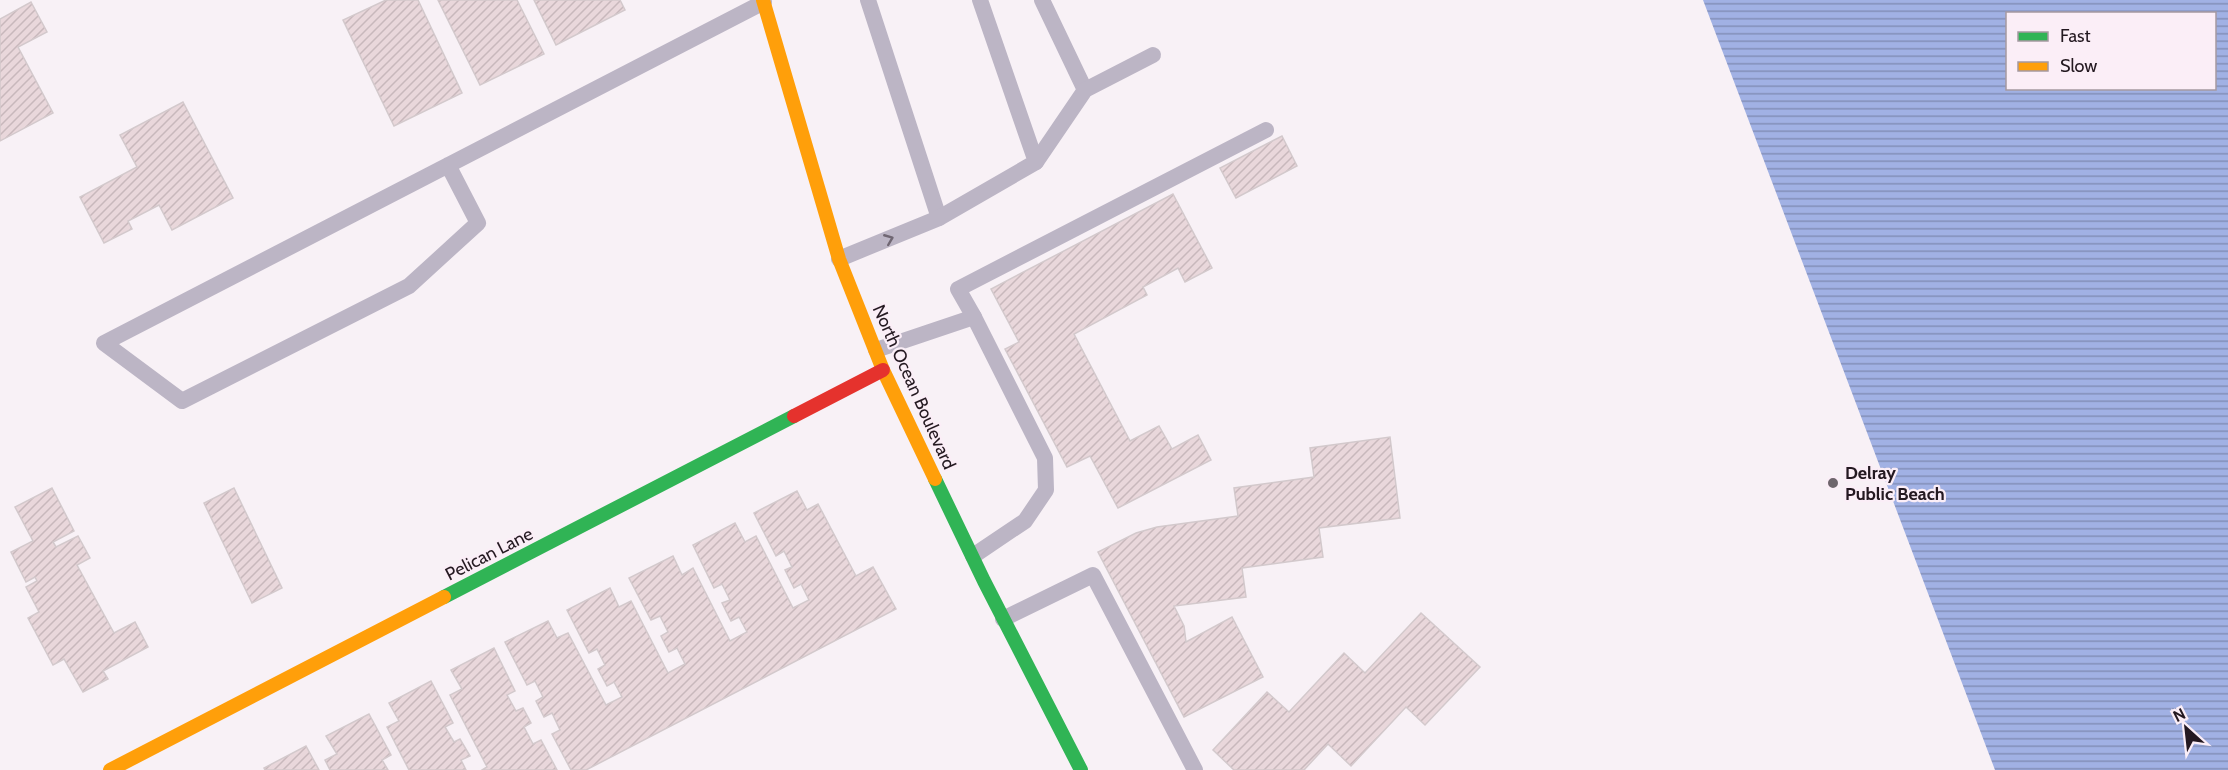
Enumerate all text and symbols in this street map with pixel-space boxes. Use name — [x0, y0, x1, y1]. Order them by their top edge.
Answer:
legend — [2006, 12, 2216, 90]
text: Fast — [2060, 25, 2091, 47]
text: Slow — [2060, 55, 2097, 77]
one-way arrow — [883, 234, 894, 246]
street label: North Ocean Boulevard — [868, 301, 960, 473]
place label: Delray Public Beach — [1845, 462, 1945, 505]
marker: Delray Public Beach — [1826, 476, 1840, 490]
street label: Pelican Lane — [442, 523, 536, 585]
north arrow — [2156, 698, 2216, 758]
text: N — [2170, 704, 2189, 726]

